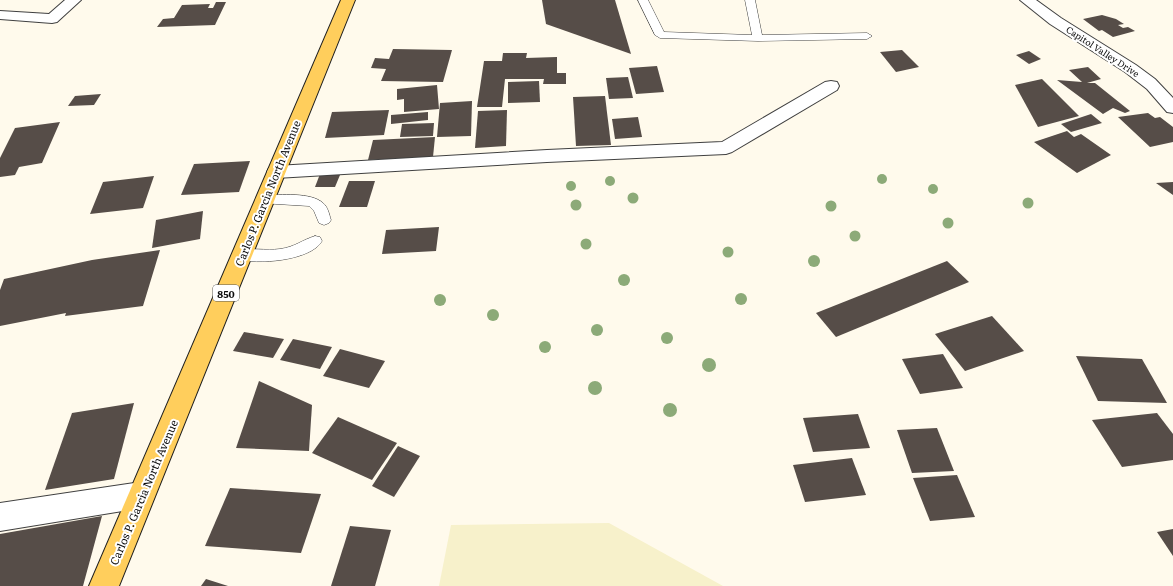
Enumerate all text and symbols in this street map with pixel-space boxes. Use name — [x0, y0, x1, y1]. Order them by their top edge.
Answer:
street label: Capitol Valley Drive — [1064, 22, 1143, 80]
street label: Carlos P. Garcia North Avenue — [230, 117, 304, 268]
road number: 850 — [213, 285, 239, 301]
street label: Carlos P. Garcia North Avenue — [105, 417, 181, 567]

